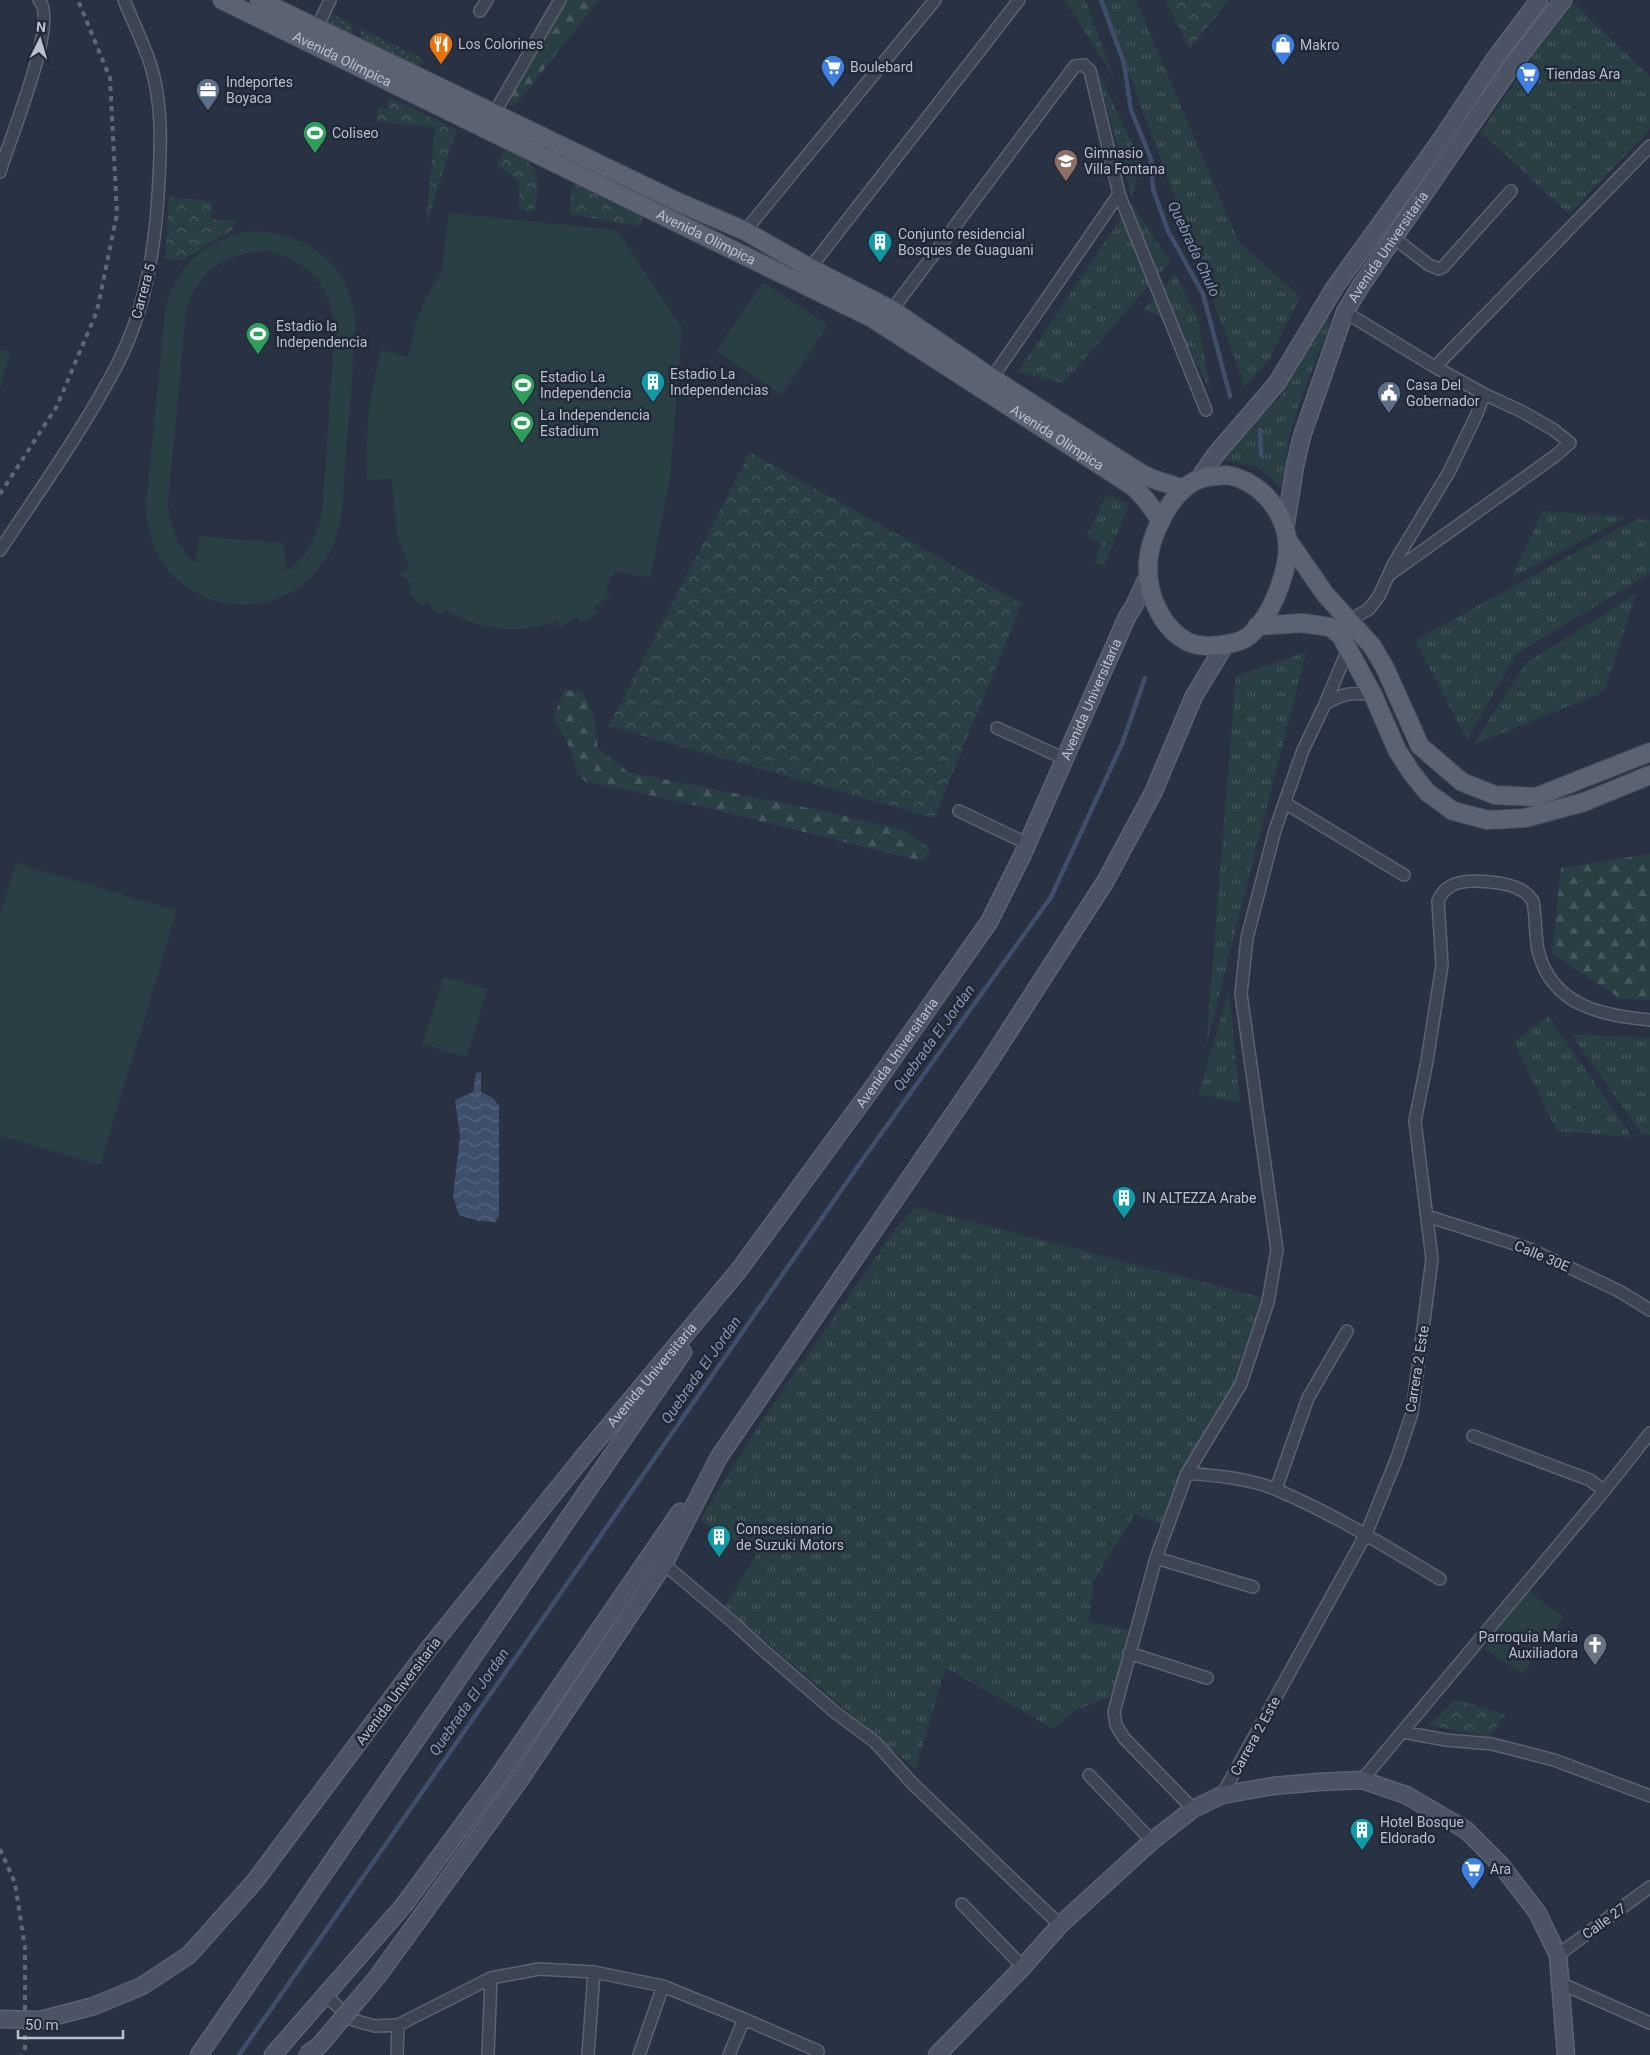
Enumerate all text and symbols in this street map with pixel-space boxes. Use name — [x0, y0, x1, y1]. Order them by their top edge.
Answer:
north arrow — [15, 15, 65, 65]
text: N — [36, 19, 47, 35]
street label: Avenida Olimpica — [290, 28, 394, 90]
restaurant icon: Los Colorines — [428, 31, 454, 65]
shop icon: Makro — [1270, 32, 1296, 66]
place label: Los Colorines — [458, 36, 543, 52]
place label: Makro — [1300, 37, 1340, 53]
supermarket icon: Boulebard — [820, 54, 846, 88]
place label: Boulebard — [850, 59, 913, 75]
supermarket icon: Tiendas Ara — [1515, 61, 1541, 95]
place label: Tiendas Ara — [1546, 66, 1620, 82]
place label: Indeportes Boyaca — [226, 74, 293, 106]
office icon: Indeportes Boyaca — [195, 77, 221, 111]
sports icon: Coliseo — [302, 120, 328, 154]
place label: Coliseo — [332, 125, 379, 141]
place label: Gimnasio Villa Fontana — [1084, 145, 1165, 177]
school or university icon: Gimnasio Villa Fontana — [1053, 148, 1079, 182]
street label: Avenida Universitaria — [1345, 188, 1431, 305]
water label: Quebrada Chulo — [1164, 198, 1224, 300]
street label: Avenida Olimpica — [654, 206, 758, 268]
place label: Conjunto residencial Bosques de Guaguani — [898, 226, 1034, 258]
building icon: Conjunto residencial Bosques de Guaguani — [867, 229, 893, 263]
street label: Carrera 5 — [128, 261, 158, 321]
place label: Estadio la Independencia — [276, 318, 367, 350]
sports icon: Estadio la Independencia — [245, 321, 271, 355]
place label: Estadio La Independencias — [670, 366, 769, 398]
place label: Estadio La Independencia — [540, 369, 631, 401]
building icon: Estadio La Independencias — [640, 369, 666, 403]
sports icon: Estadio La Independencia — [510, 372, 536, 406]
place label: Casa Del Gobernador — [1406, 377, 1480, 409]
public building icon: Casa Del Gobernador — [1376, 380, 1402, 414]
street label: Avenida Olimpica — [1007, 401, 1107, 473]
place label: La Independencia Estadium — [540, 407, 650, 439]
sports icon: La Independencia Estadium — [509, 410, 535, 444]
street label: Avenida Universitaria — [1057, 636, 1125, 762]
water label: Quebrada El Jordan — [889, 981, 979, 1095]
street label: Avenida Universitaria — [853, 995, 941, 1111]
building icon: IN ALTEZZA Arabe — [1111, 1185, 1137, 1219]
place label: IN ALTEZZA Arabe — [1142, 1190, 1256, 1206]
street label: Calle 30E — [1512, 1237, 1572, 1275]
water label: Quebrada El Jordan — [657, 1313, 745, 1427]
street label: Avenida Universitaria — [604, 1319, 700, 1430]
street label: Carrera 2 Este — [1402, 1324, 1432, 1414]
place label: Conscesionario de Suzuki Motors — [736, 1521, 844, 1553]
building icon: Conscesionario de Suzuki Motors — [706, 1524, 732, 1558]
place label: Parroquia Maria Auxiliadora — [1479, 1629, 1578, 1661]
church icon: Parroquia Maria Auxiliadora — [1582, 1632, 1608, 1666]
street label: Avenida Universitaria — [352, 1634, 444, 1748]
water label: Quebrada El Jordan — [425, 1645, 513, 1759]
street label: Carrera 2 Este — [1227, 1694, 1283, 1778]
place label: Hotel Bosque Eldorado — [1380, 1814, 1464, 1846]
building icon: Hotel Bosque Eldorado — [1349, 1817, 1375, 1851]
supermarket icon: Ara — [1460, 1856, 1486, 1890]
place label: Ara — [1490, 1861, 1511, 1877]
street label: Calle 27 — [1579, 1900, 1629, 1942]
scale bar — [18, 2008, 122, 2040]
text: 50 m — [25, 2016, 59, 2034]

